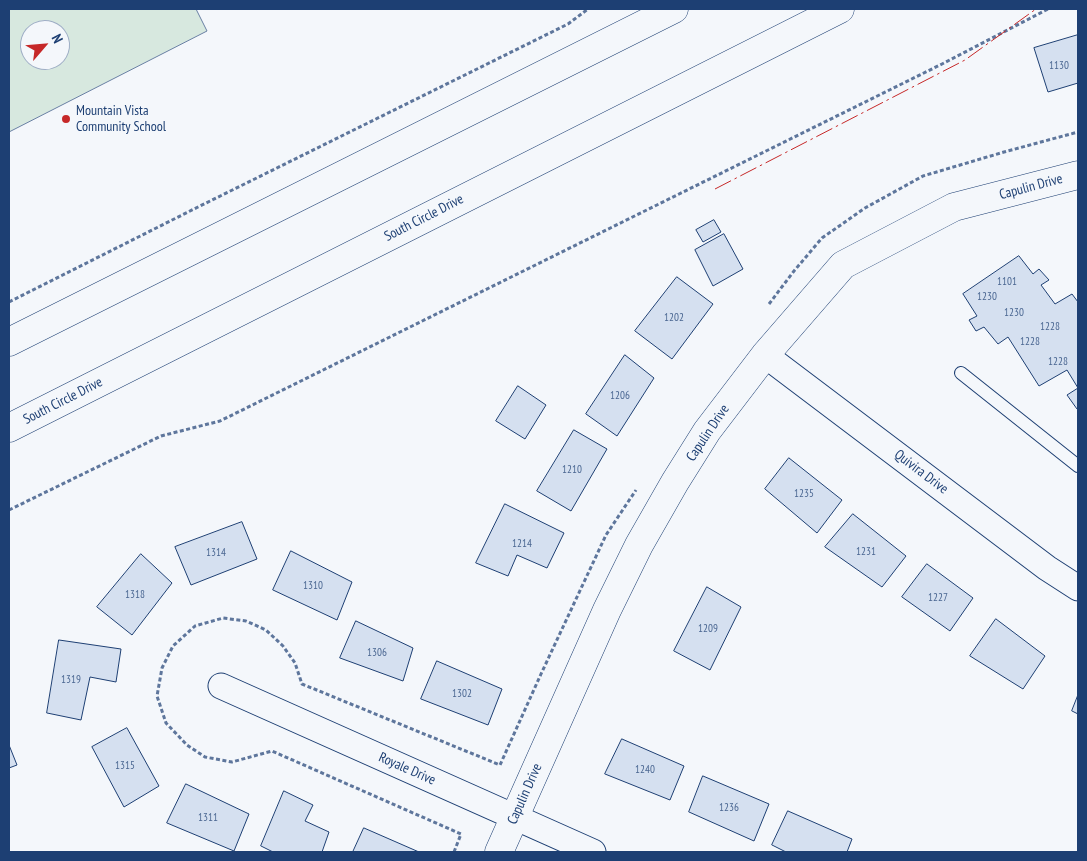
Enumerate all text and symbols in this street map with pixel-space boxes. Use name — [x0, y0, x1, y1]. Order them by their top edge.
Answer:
north arrow — [20, 20, 70, 70]
text: N — [48, 31, 67, 46]
house number: 1130 — [1049, 59, 1069, 73]
place label: Mountain Vista Community School — [76, 103, 166, 136]
marker: Mountain Vista Community School — [60, 113, 72, 125]
street label: Capulin Drive — [998, 170, 1064, 204]
street label: South Circle Drive — [382, 191, 466, 245]
house number: 1101 — [997, 275, 1017, 289]
house number: 1230 — [977, 290, 997, 304]
house number: 1230 — [1004, 306, 1024, 320]
house number: 1202 — [664, 311, 684, 325]
house number: 1228 — [1040, 320, 1060, 334]
house number: 1228 — [1020, 335, 1040, 349]
house number: 1228 — [1048, 355, 1068, 369]
street label: South Circle Drive — [21, 374, 105, 428]
house number: 1206 — [610, 389, 630, 403]
street label: Capulin Drive — [683, 401, 733, 465]
street label: Quivira Drive — [891, 446, 951, 498]
house number: 1210 — [562, 463, 582, 477]
house number: 1235 — [794, 487, 814, 501]
house number: 1214 — [512, 537, 532, 551]
house number: 1231 — [856, 545, 876, 559]
house number: 1314 — [206, 546, 226, 560]
house number: 1310 — [303, 579, 323, 593]
house number: 1318 — [125, 588, 145, 602]
house number: 1227 — [928, 591, 948, 605]
house number: 1209 — [698, 622, 718, 636]
house number: 1306 — [367, 646, 387, 660]
house number: 1319 — [61, 673, 81, 687]
house number: 1302 — [452, 687, 472, 701]
street label: Royale Drive — [376, 749, 438, 789]
house number: 1315 — [115, 759, 135, 773]
street label: Capulin Drive — [504, 761, 546, 827]
house number: 1240 — [635, 763, 655, 777]
house number: 1236 — [719, 801, 739, 815]
house number: 1311 — [198, 811, 218, 825]

